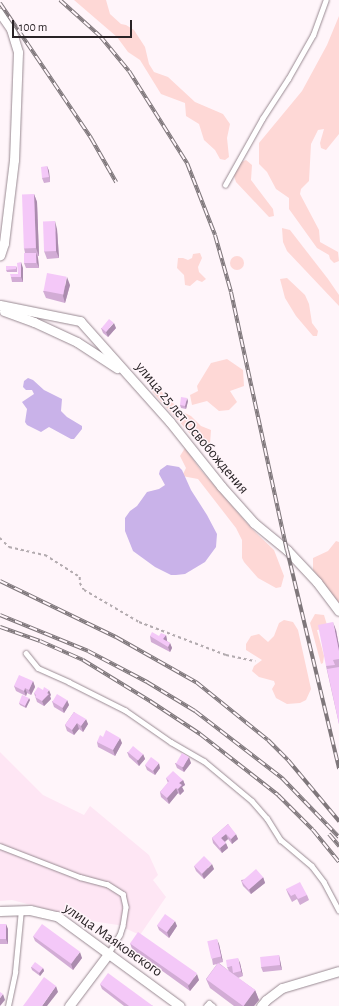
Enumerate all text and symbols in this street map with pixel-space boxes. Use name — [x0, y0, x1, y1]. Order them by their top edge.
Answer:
scale bar — [14, 12, 134, 38]
text: 100 m — [19, 21, 47, 33]
street label: улица 25 лет Освобождения — [131, 358, 253, 498]
street label: улица Маяковского — [60, 899, 166, 981]

